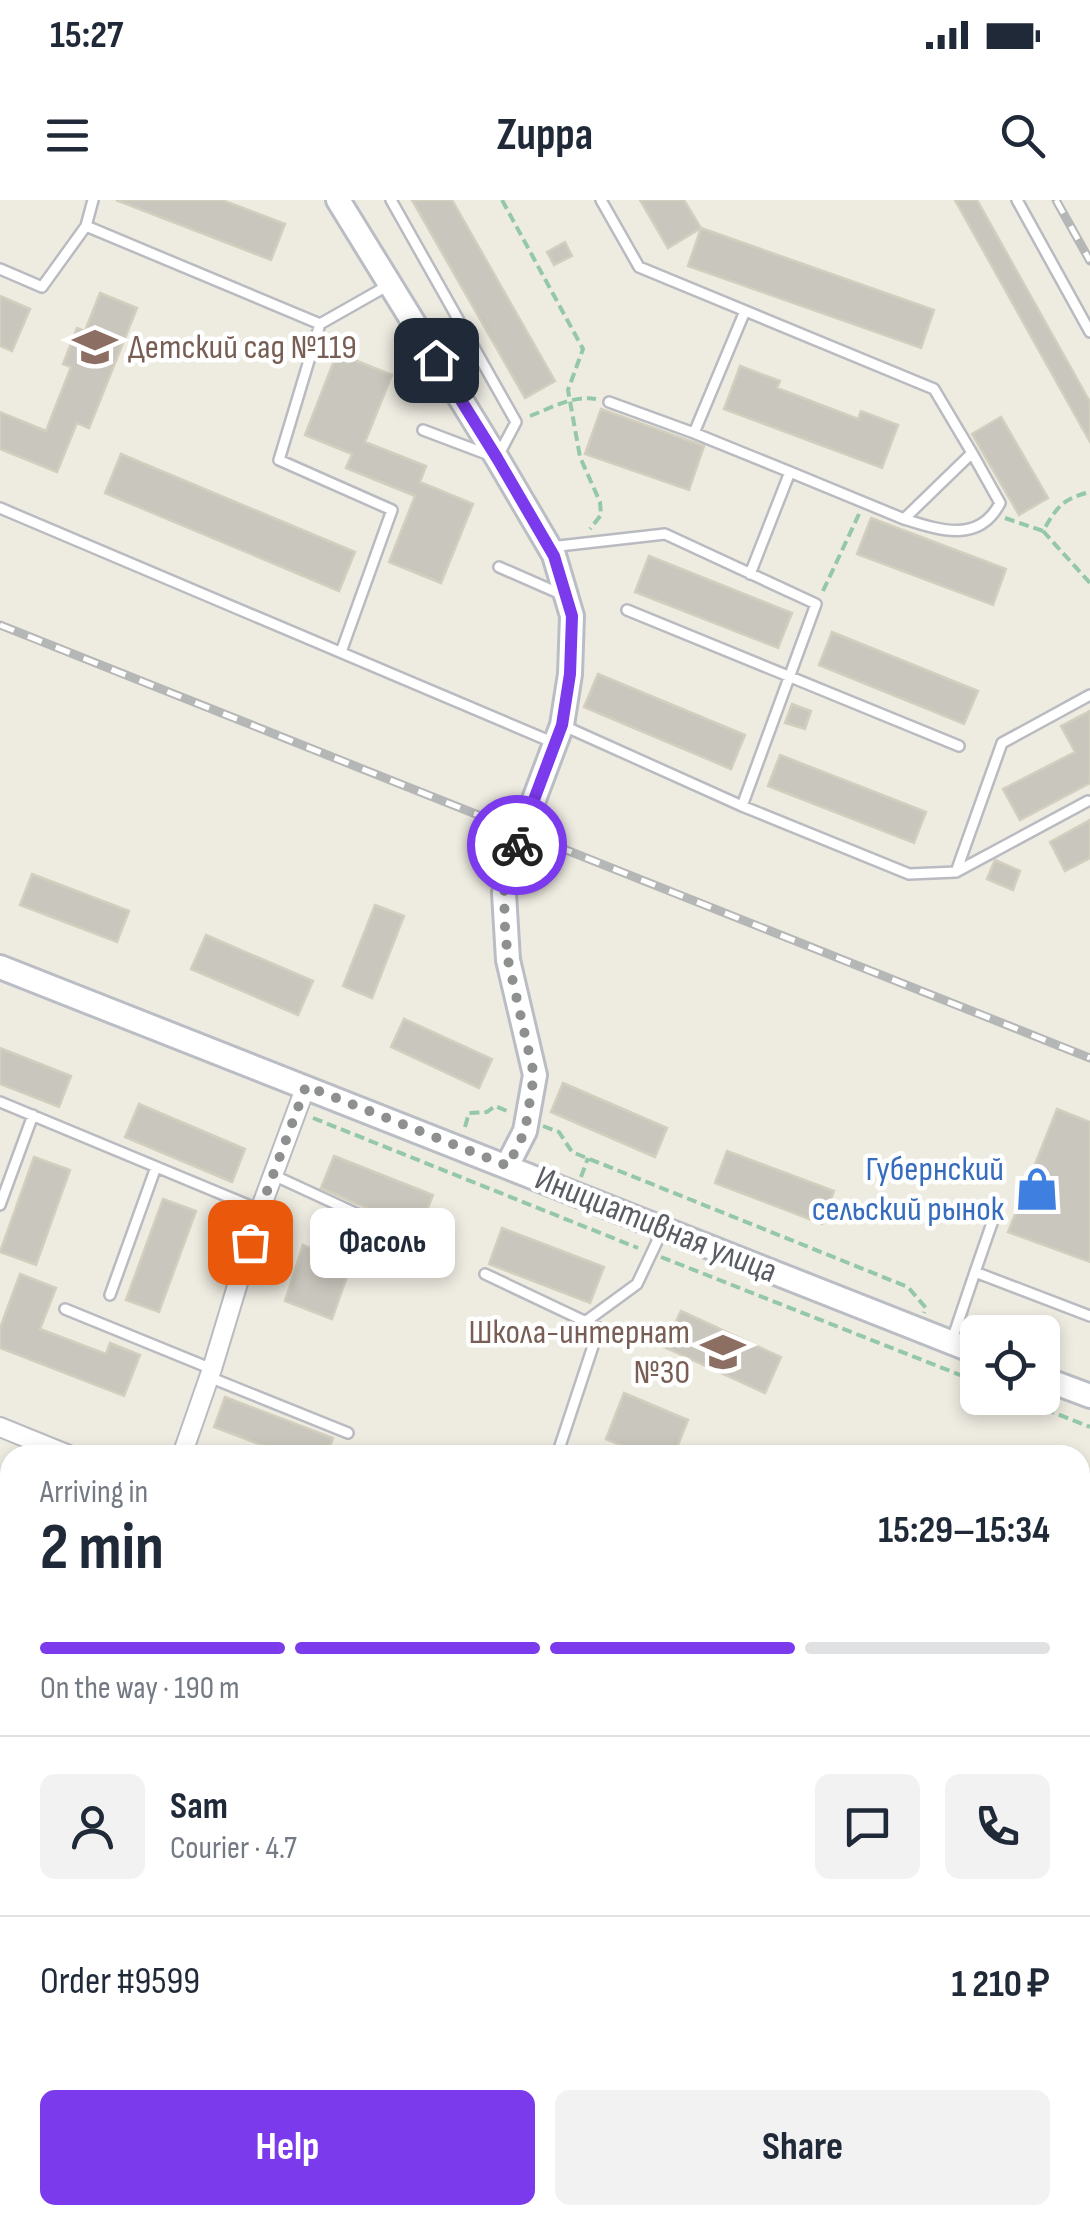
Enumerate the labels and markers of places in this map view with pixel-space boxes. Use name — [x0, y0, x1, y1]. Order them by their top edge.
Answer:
pin — [394, 318, 479, 403]
school or university icon: Детский сад №119 — [71, 323, 119, 371]
place label: Детский сад №119 — [128, 326, 357, 369]
place label: Губернский сельский рынок — [812, 1148, 1005, 1231]
shop icon: Губернский сельский рынок — [1013, 1165, 1061, 1213]
pin — [208, 1200, 293, 1285]
callout: Фасоль — [310, 1207, 455, 1277]
place label: Школа-интернат №30 — [469, 1311, 690, 1394]
school or university icon: Школа-интернат №30 — [699, 1328, 747, 1376]

